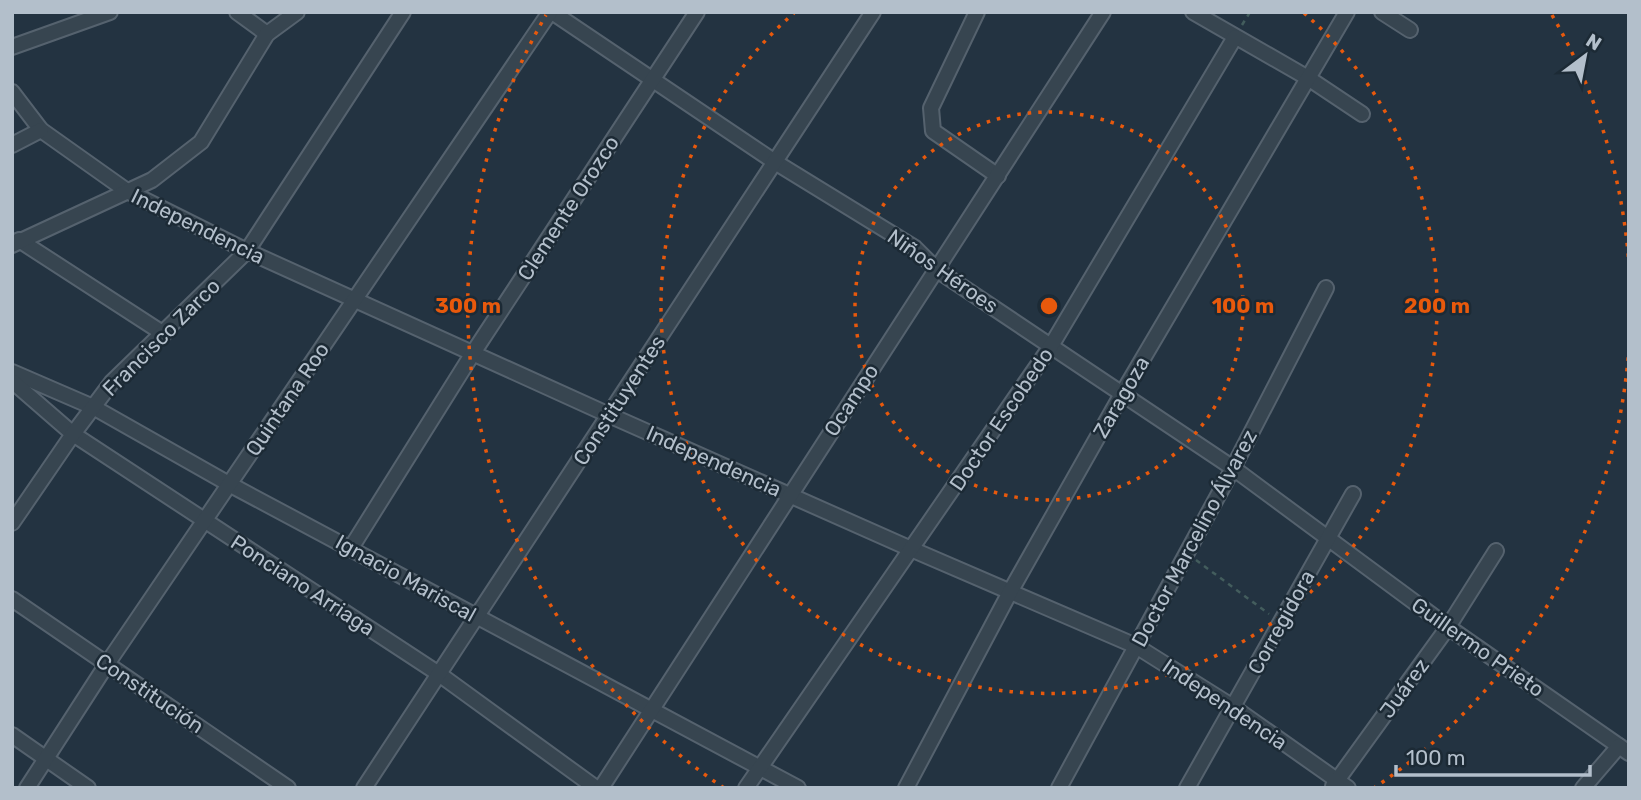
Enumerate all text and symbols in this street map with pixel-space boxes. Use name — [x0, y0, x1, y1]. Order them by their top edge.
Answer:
north arrow — [1550, 21, 1620, 91]
text: N — [1582, 29, 1606, 55]
street label: Clemente Orozco — [512, 131, 624, 285]
street label: Independencia — [127, 183, 269, 269]
street label: Niños Héroes — [883, 224, 1003, 318]
street label: Francisco Zarco — [97, 273, 225, 401]
text: 300 m — [435, 293, 501, 318]
text: 100 m — [1212, 293, 1274, 318]
text: 200 m — [1404, 293, 1470, 318]
centre of rings — [1037, 294, 1061, 318]
street label: Constituyentes — [568, 330, 670, 470]
street label: Quintana Roo — [240, 337, 334, 461]
street label: Doctor Escobedo — [944, 343, 1058, 495]
street label: Zaragoza — [1088, 352, 1154, 442]
street label: Ocampo — [819, 359, 883, 441]
street label: Independencia — [643, 420, 785, 502]
street label: Doctor Marcelino Álvarez — [1126, 425, 1262, 651]
street label: Ponciano Arriaga — [226, 529, 380, 641]
street label: Ignacio Mariscal — [331, 529, 481, 627]
street label: Corregidora — [1242, 566, 1320, 678]
street label: Guillermo Prieto — [1407, 592, 1549, 702]
street label: Constitución — [91, 648, 209, 738]
street label: Independencia — [1158, 653, 1292, 755]
street label: Juárez — [1374, 653, 1434, 723]
scale bar — [1396, 734, 1590, 778]
text: 100 m — [1406, 745, 1465, 770]

